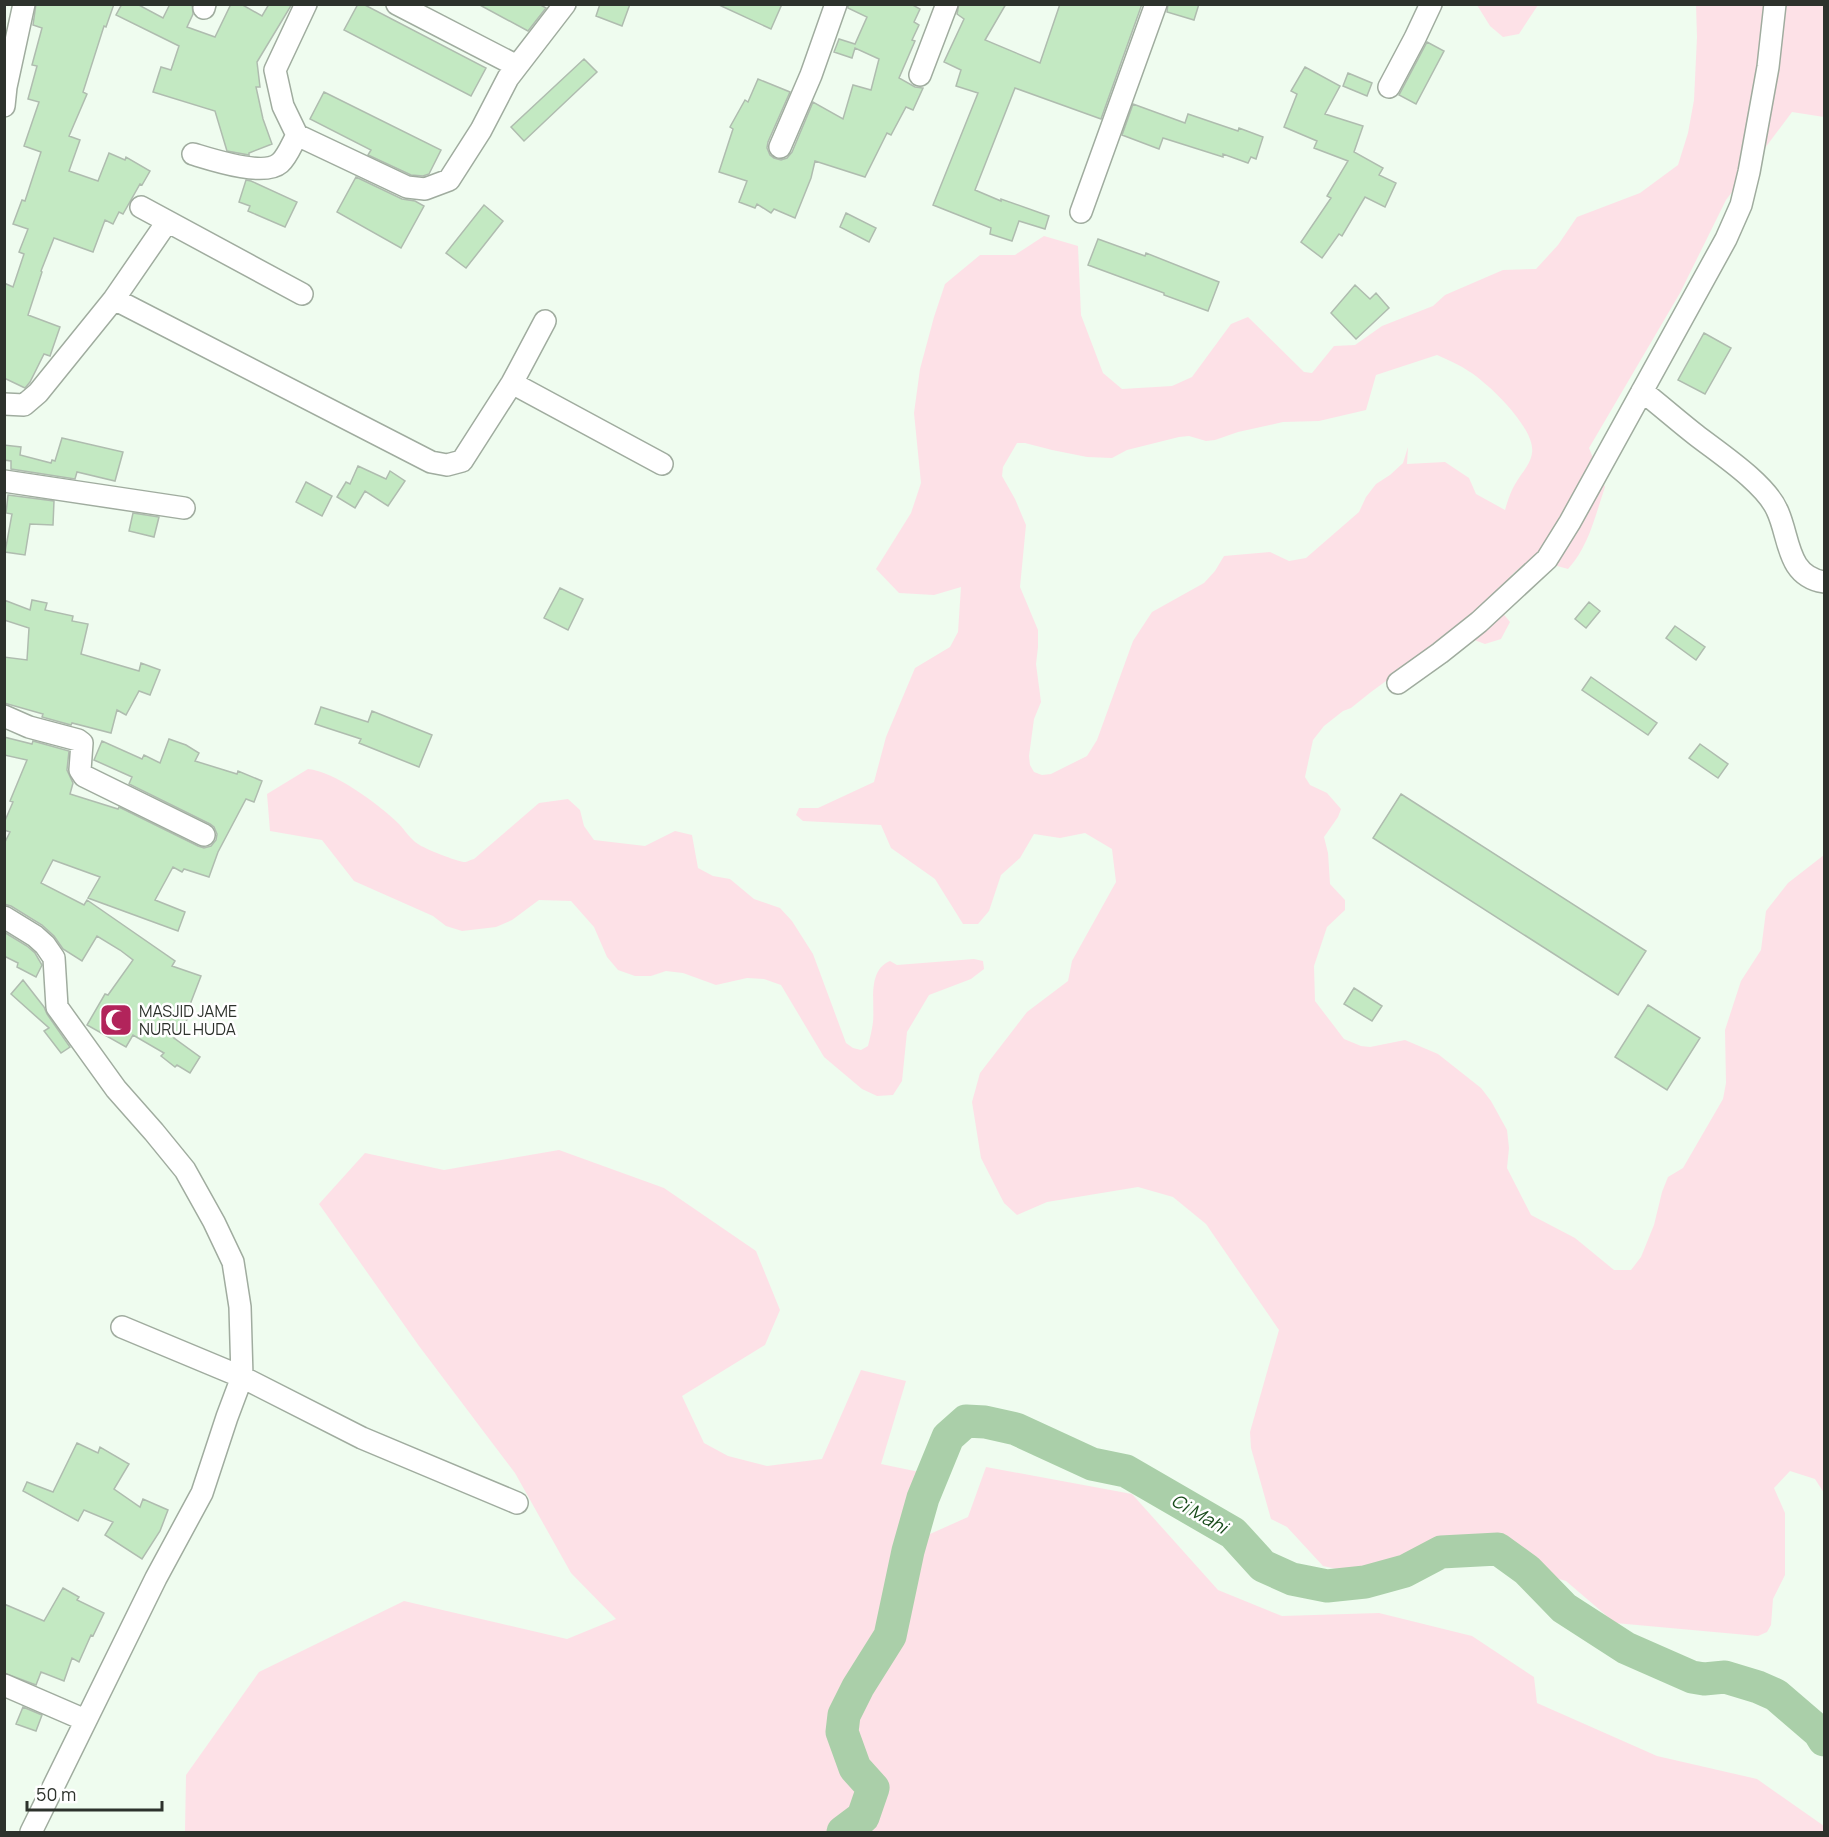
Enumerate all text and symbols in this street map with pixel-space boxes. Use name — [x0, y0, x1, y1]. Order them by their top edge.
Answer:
place label: MASJID JAME NURUL HUDA — [139, 1000, 237, 1040]
mosque icon: MASJID JAME NURUL HUDA — [98, 1002, 134, 1038]
water label: Ci Mahi — [1167, 1488, 1234, 1540]
scale bar — [27, 1774, 162, 1812]
text: 50 m — [36, 1782, 76, 1806]

